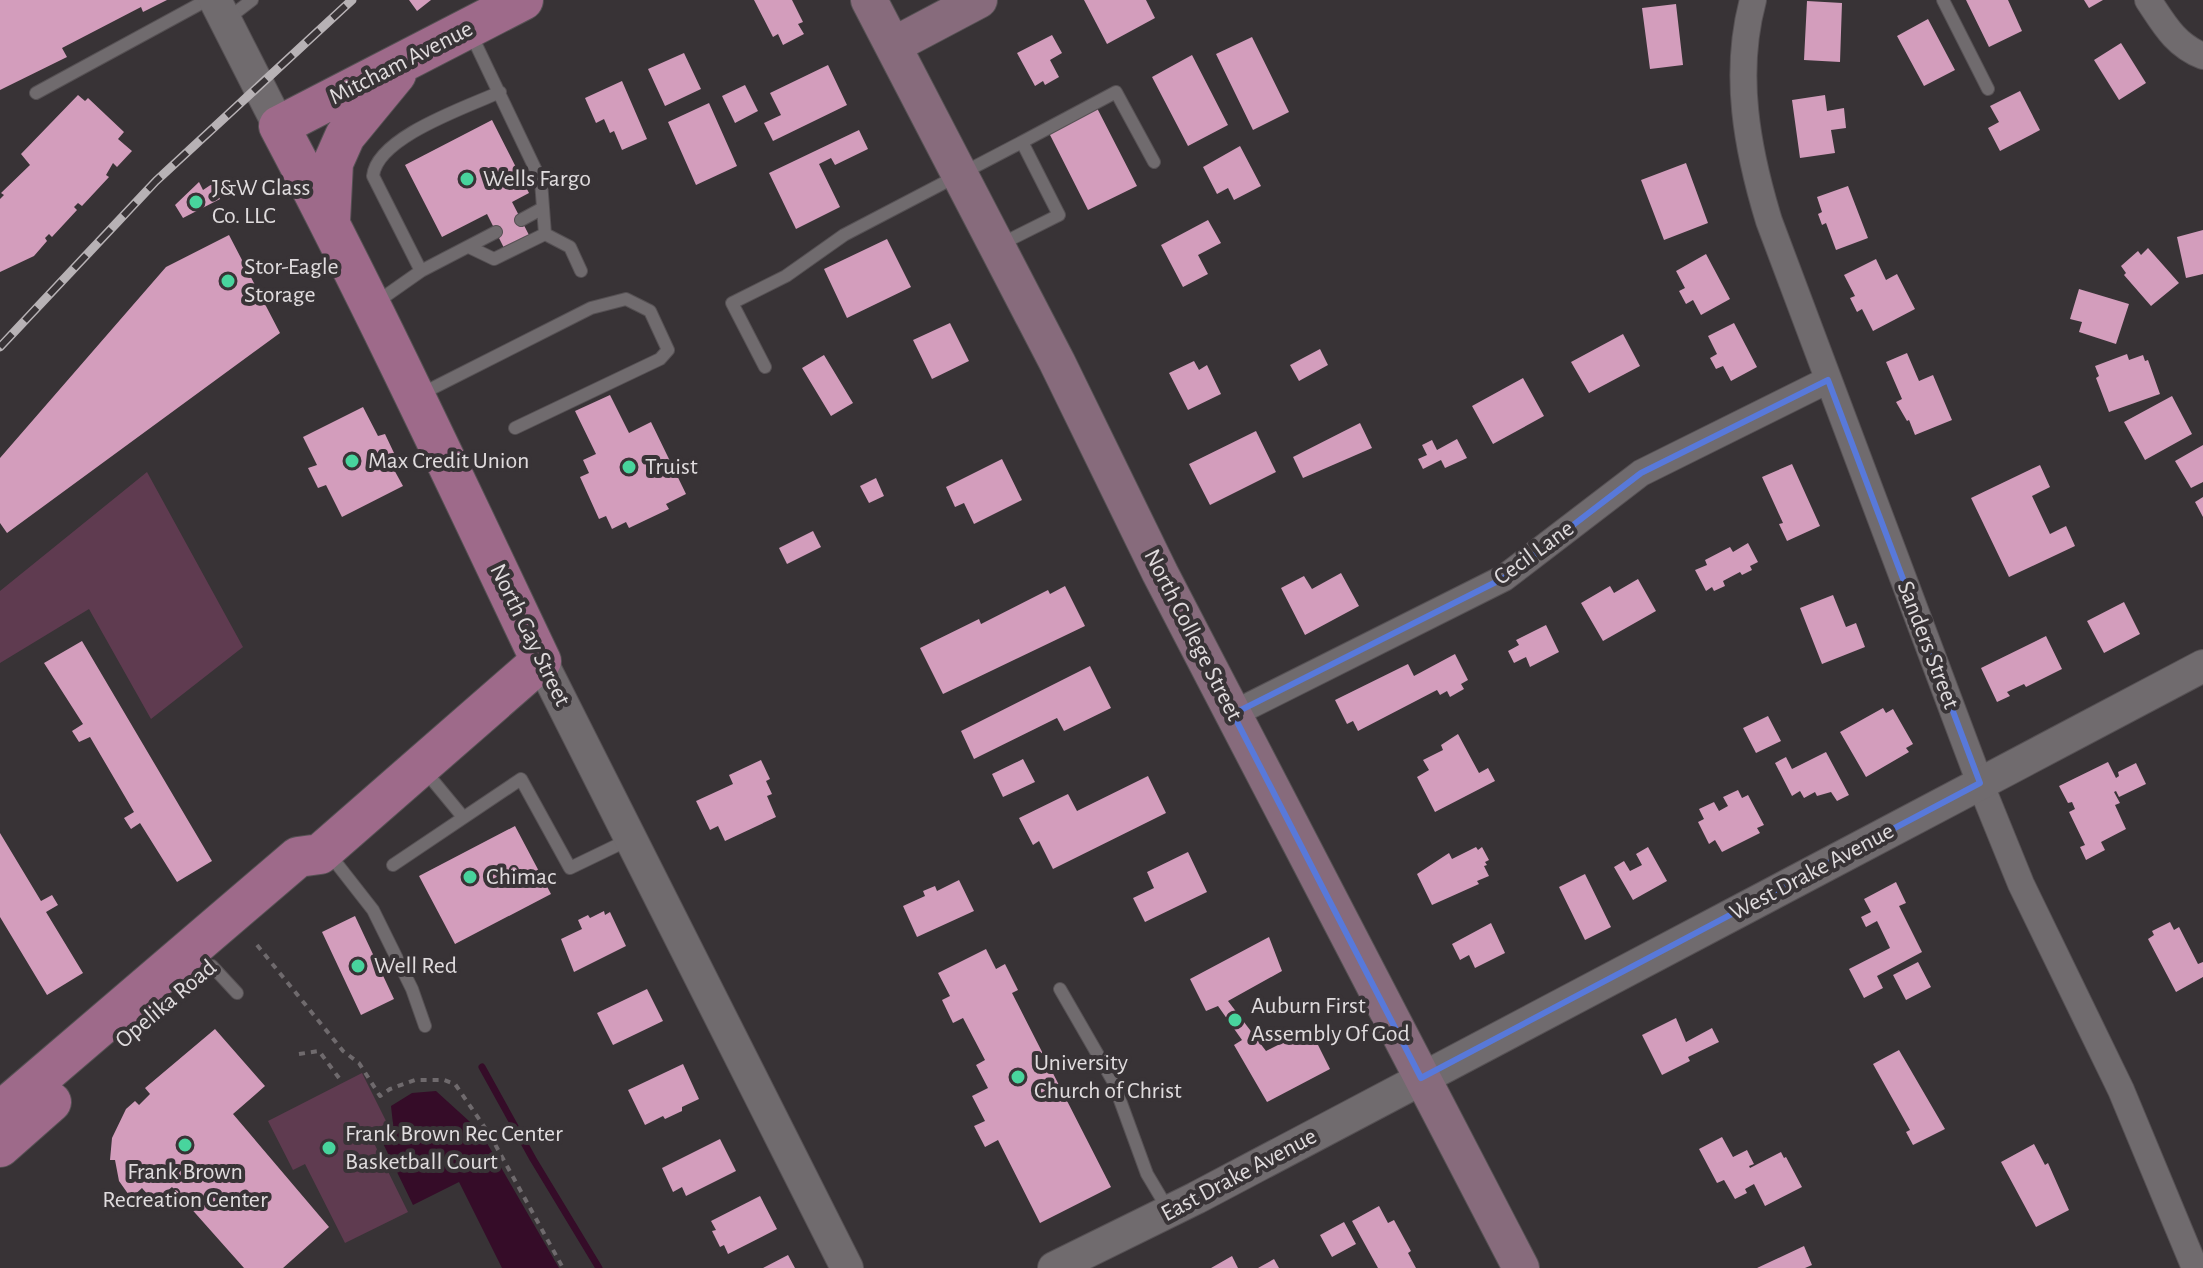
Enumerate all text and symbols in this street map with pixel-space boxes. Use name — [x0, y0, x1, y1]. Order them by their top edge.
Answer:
street label: Mitcham Avenue — [325, 16, 477, 110]
place label: Wells Fargo — [483, 167, 591, 191]
marker: Wells Fargo — [458, 170, 476, 188]
place label: J&W Glass Co. LLC — [212, 176, 310, 228]
marker: J&W Glass Co. LLC — [187, 193, 205, 211]
place label: Stor-Eagle Storage — [244, 255, 339, 307]
marker: Stor-Eagle Storage — [219, 272, 237, 290]
place label: Max Credit Union — [368, 449, 530, 473]
marker: Max Credit Union — [343, 452, 361, 470]
place label: Truist — [645, 455, 698, 479]
marker: Truist — [620, 458, 638, 476]
street label: Cecil Lane — [1490, 516, 1578, 590]
street label: North College Street — [1139, 545, 1247, 725]
street label: North Gay Street — [485, 560, 575, 710]
street label: Sanders Street — [1893, 578, 1963, 712]
street label: West Drake Avenue — [1726, 819, 1898, 925]
place label: Chimac — [486, 865, 556, 889]
marker: Chimac — [461, 868, 479, 886]
place label: Well Red — [374, 954, 457, 978]
street label: Opelika Road — [111, 955, 221, 1053]
marker: Well Red — [349, 957, 367, 975]
place label: Auburn First Assembly Of God — [1251, 994, 1410, 1046]
marker: Auburn First Assembly Of God — [1226, 1011, 1244, 1029]
place label: University Church of Christ — [1034, 1051, 1182, 1103]
marker: University Church of Christ — [1009, 1068, 1027, 1086]
place label: Frank Brown Rec Center Basketball Court — [345, 1122, 563, 1174]
street label: East Drake Avenue — [1157, 1124, 1321, 1226]
marker: Frank Brown Recreation Center — [176, 1136, 194, 1154]
marker: Frank Brown Rec Center Basketball Court — [320, 1139, 338, 1157]
place label: Frank Brown Recreation Center — [102, 1160, 268, 1212]

